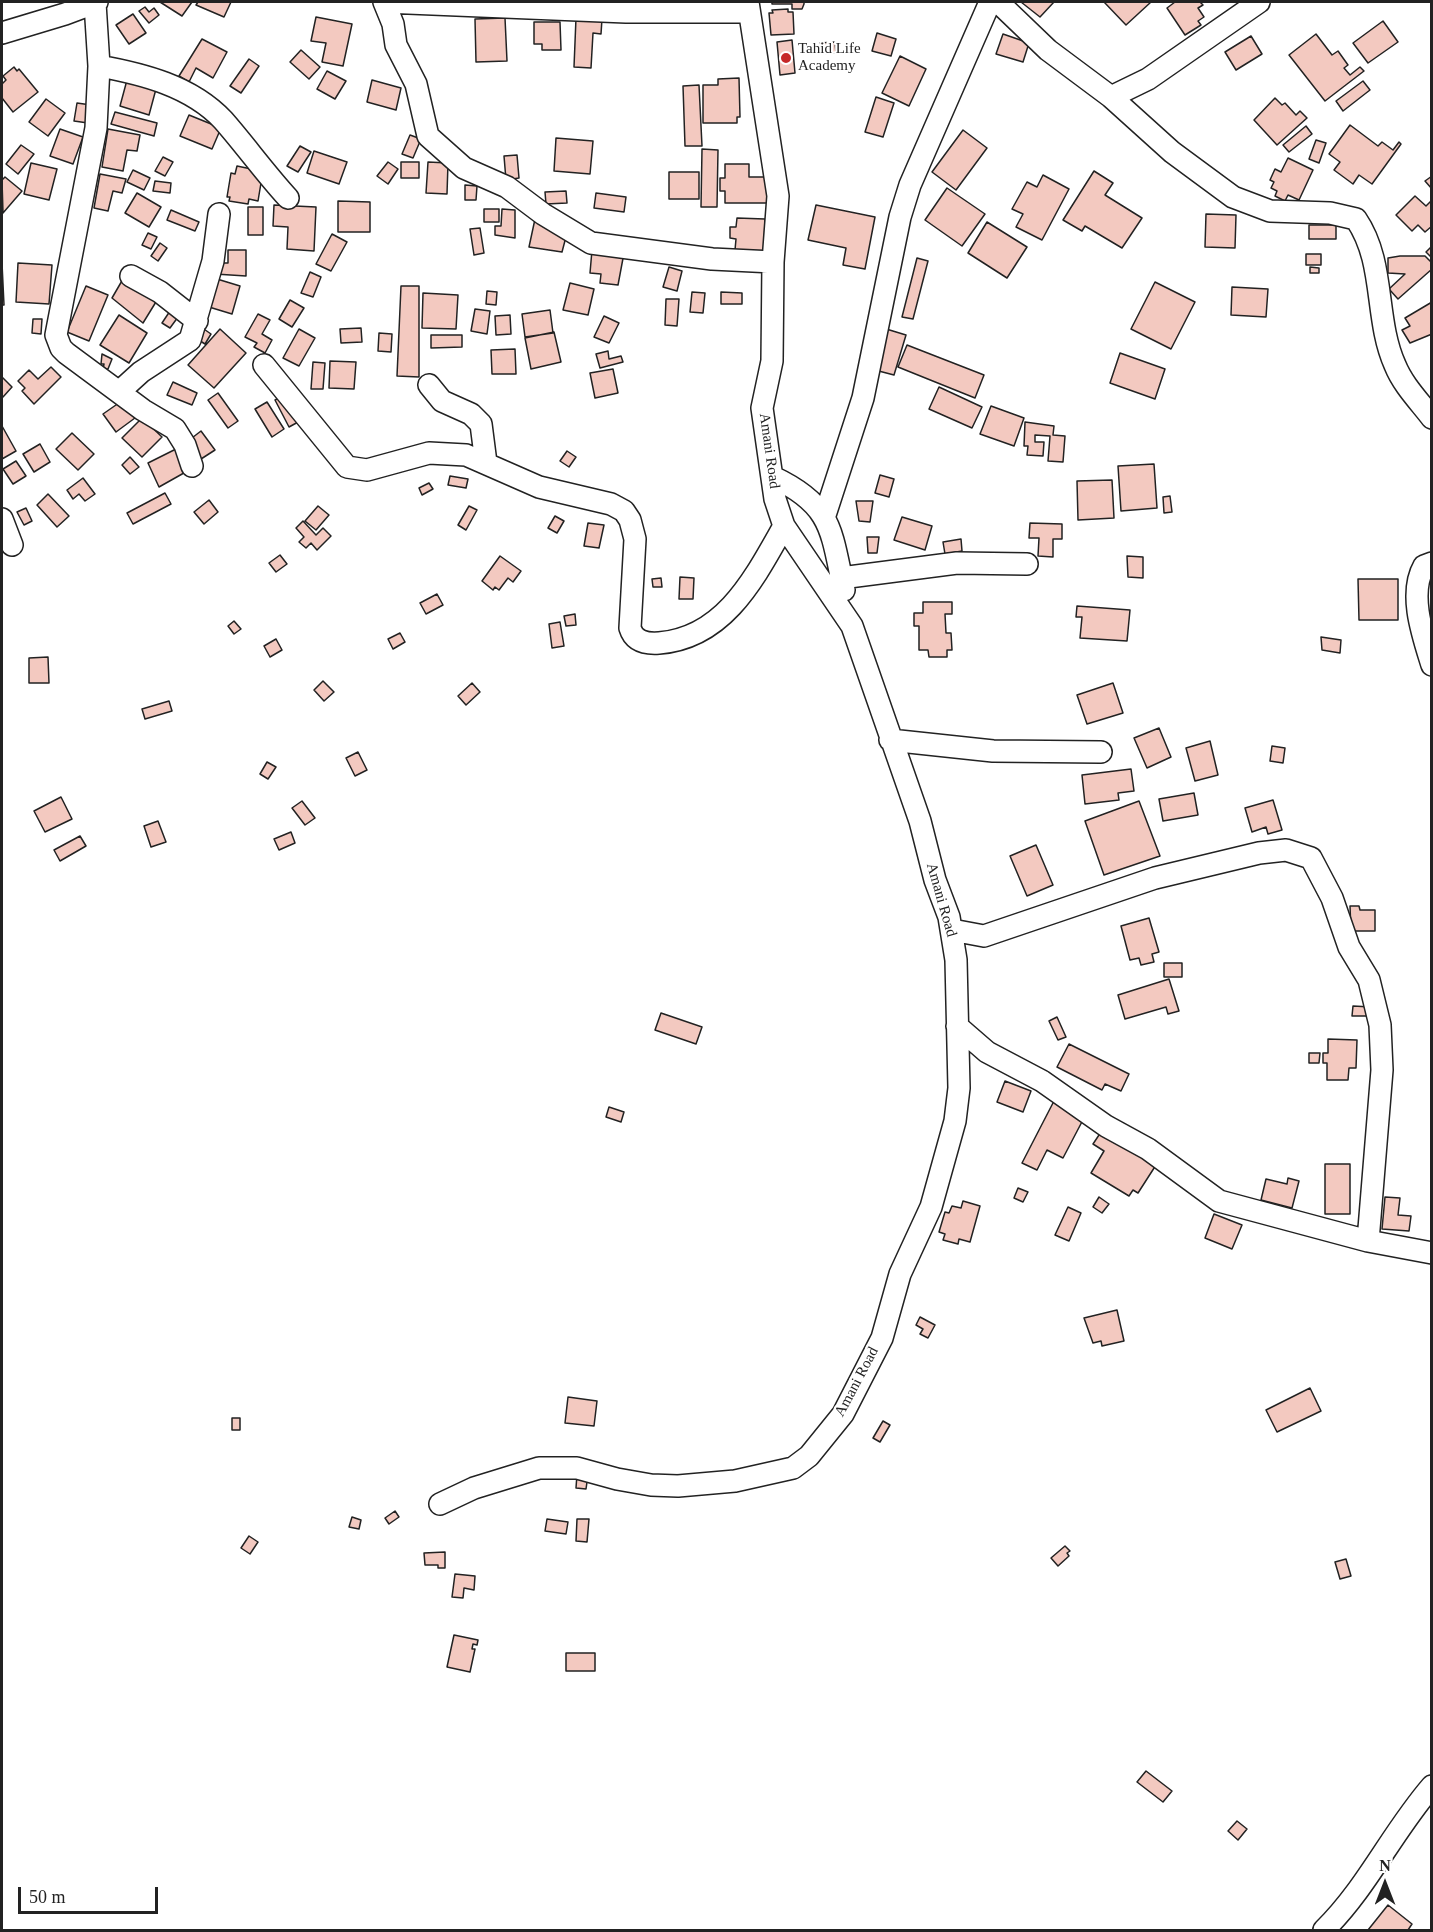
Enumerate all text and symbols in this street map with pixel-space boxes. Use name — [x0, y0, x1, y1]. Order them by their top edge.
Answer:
place label: Tahid Life Academy — [798, 40, 861, 75]
marker: Tahid Life Academy — [779, 51, 793, 65]
street label: Amani Road — [755, 412, 783, 490]
street label: Amani Road — [922, 861, 960, 939]
street label: Amani Road — [831, 1344, 883, 1420]
north arrow — [1355, 1854, 1415, 1914]
text: N — [1379, 1857, 1391, 1874]
scale bar — [21, 1875, 160, 1913]
text: 50 m — [29, 1887, 66, 1907]

